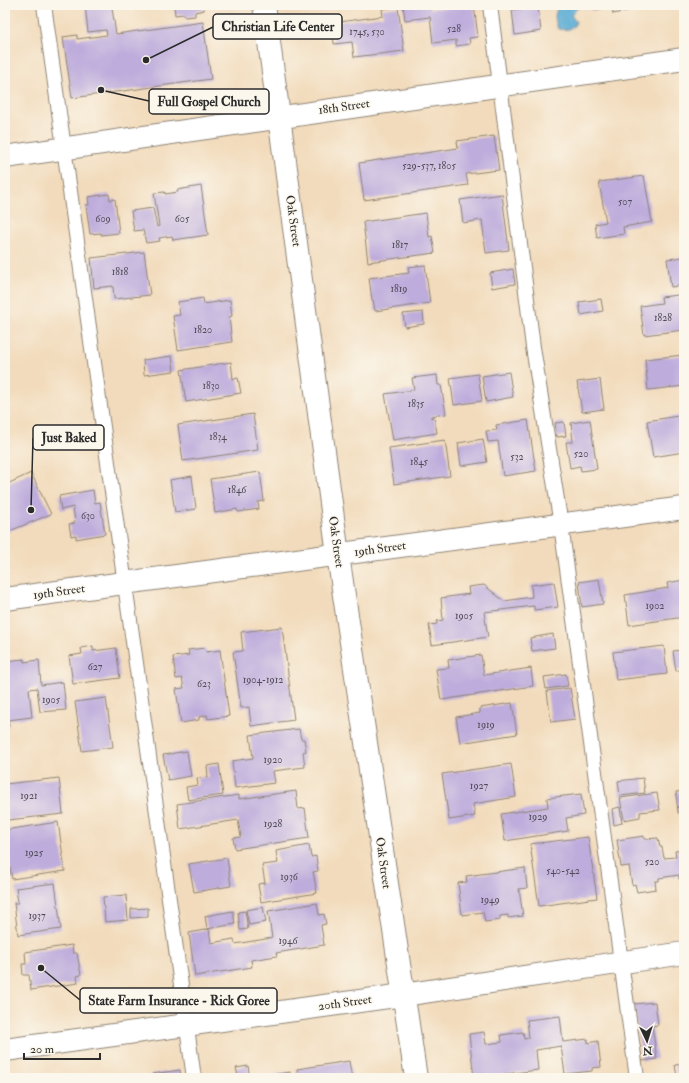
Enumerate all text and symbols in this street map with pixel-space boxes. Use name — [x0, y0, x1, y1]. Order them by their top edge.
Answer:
callout: Christian Life Center — [213, 14, 342, 39]
text: Christian Life Center — [222, 19, 336, 35]
house number: 528 — [447, 23, 461, 35]
house number: 1745, 530 — [349, 26, 385, 38]
callout: Full Gospel Church — [149, 89, 269, 114]
text: Full Gospel Church — [157, 94, 261, 111]
street label: 18th Street — [317, 96, 371, 118]
house number: 529-537, 1805 — [402, 160, 456, 172]
street label: Oak Street — [282, 194, 304, 248]
house number: 507 — [618, 196, 632, 208]
house number: 609 — [95, 213, 111, 225]
house number: 605 — [175, 213, 190, 225]
house number: 1817 — [392, 239, 409, 251]
house number: 1818 — [112, 266, 129, 278]
house number: 1819 — [391, 283, 407, 295]
house number: 1828 — [654, 312, 672, 324]
house number: 1820 — [194, 324, 212, 336]
house number: 1830 — [202, 380, 220, 392]
house number: 1835 — [408, 398, 425, 410]
callout: Just Baked — [33, 425, 104, 450]
text: Just Baked — [41, 430, 97, 447]
house number: 1834 — [209, 431, 227, 443]
house number: 520 — [574, 448, 588, 460]
house number: 532 — [510, 451, 524, 463]
house number: 1845 — [410, 456, 429, 468]
house number: 1846 — [228, 484, 247, 496]
house number: 630 — [81, 510, 95, 522]
street label: Oak Street — [325, 515, 347, 569]
street label: 19th Street — [353, 538, 407, 560]
street label: 19th Street — [32, 581, 86, 603]
house number: 1902 — [646, 600, 664, 612]
house number: 1905 — [455, 610, 474, 622]
house number: 627 — [88, 661, 103, 673]
house number: 1904-1912 — [243, 674, 283, 686]
house number: 623 — [197, 678, 211, 690]
house number: 1905 — [42, 694, 61, 706]
house number: 1919 — [477, 719, 495, 731]
house number: 1920 — [264, 754, 282, 766]
house number: 1927 — [470, 780, 489, 792]
house number: 1921 — [20, 790, 38, 802]
house number: 1929 — [529, 811, 547, 823]
house number: 1928 — [264, 818, 283, 830]
street label: Oak Street — [372, 836, 394, 890]
house number: 1925 — [25, 847, 44, 859]
house number: 520 — [645, 856, 659, 868]
house number: 540-542 — [546, 865, 580, 877]
house number: 1936 — [280, 871, 299, 883]
house number: 1949 — [480, 894, 500, 906]
house number: 1937 — [28, 910, 46, 922]
house number: 1946 — [278, 935, 298, 947]
callout: State Farm Insurance - Rick Goree — [80, 988, 277, 1013]
street label: 20th Street — [317, 992, 373, 1014]
text: State Farm Insurance - Rick Goree — [88, 993, 270, 1009]
north arrow — [627, 1021, 667, 1061]
scale bar — [24, 1035, 100, 1061]
text: 20 m — [30, 1042, 55, 1057]
text: N — [641, 1044, 654, 1057]

